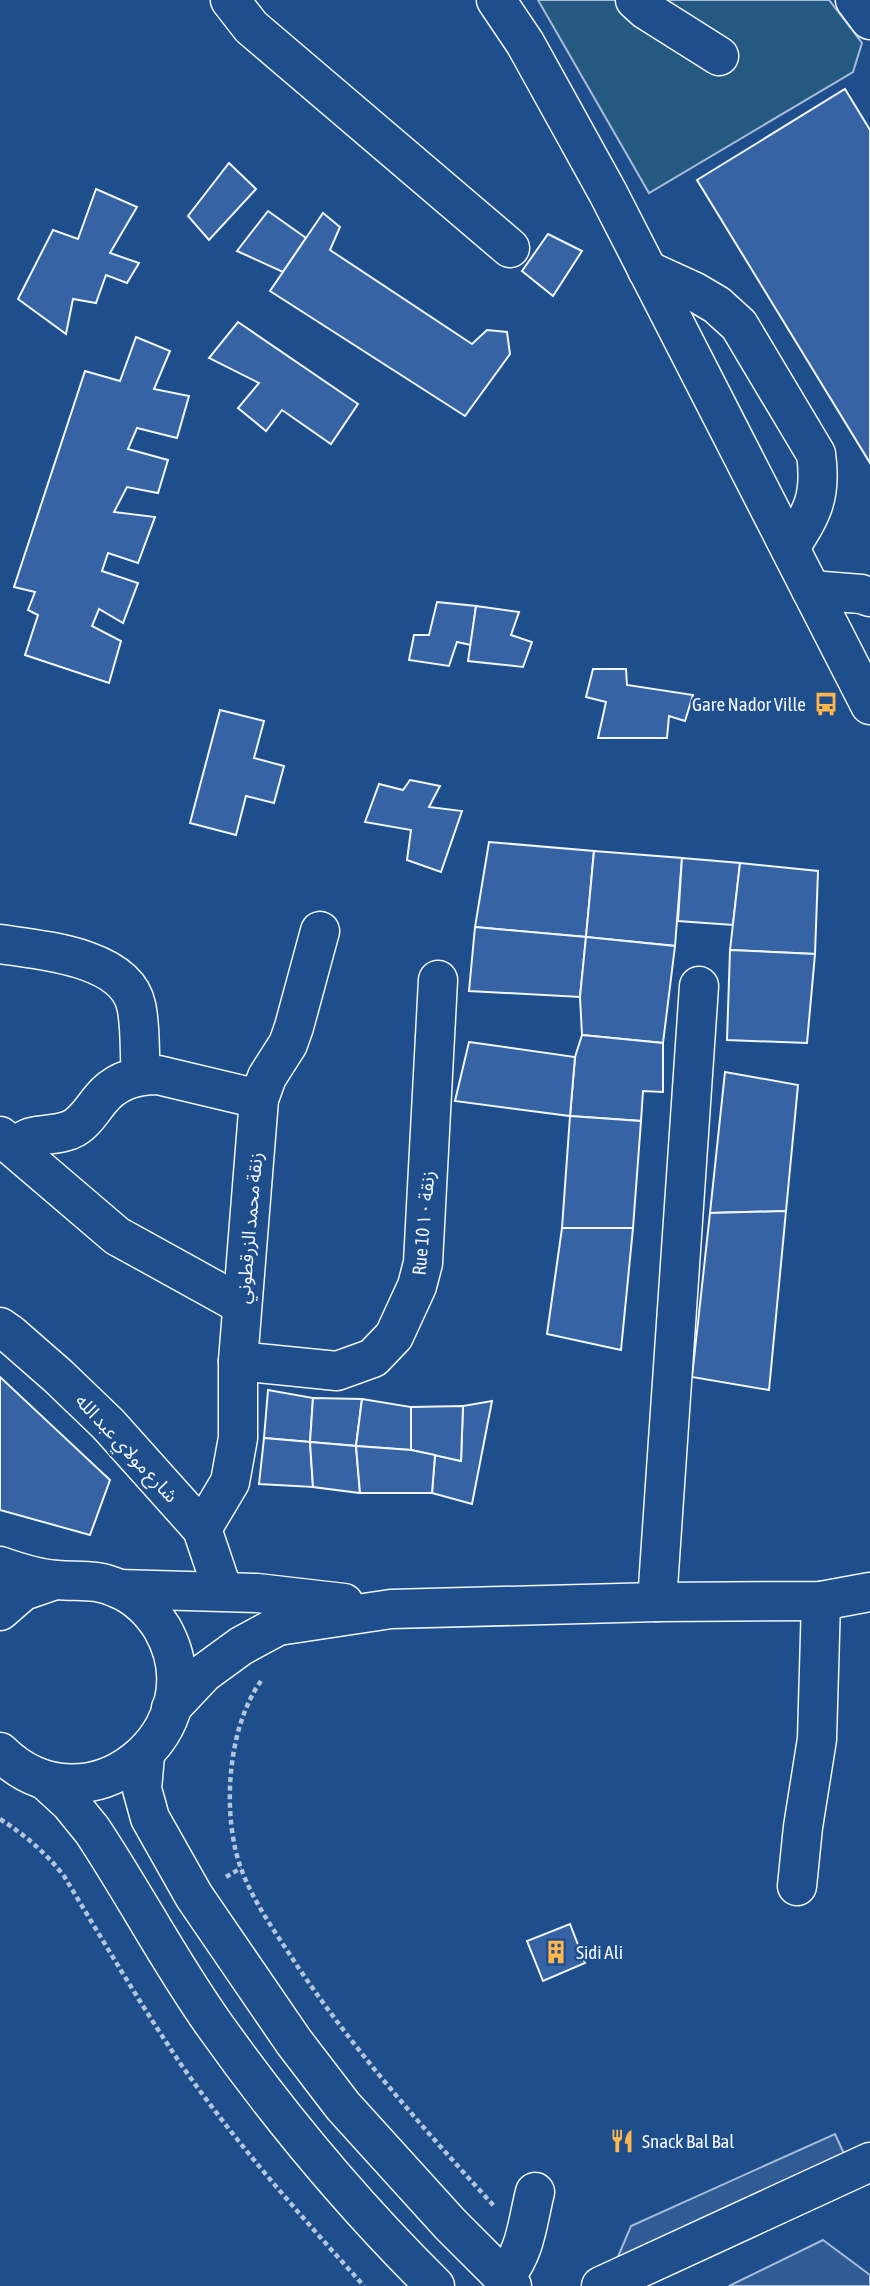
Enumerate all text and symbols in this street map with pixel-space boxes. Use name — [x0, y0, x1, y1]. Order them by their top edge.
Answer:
bus stop icon: Gare Nador Ville — [812, 690, 840, 718]
place label: Gare Nador Ville — [692, 693, 806, 715]
street label: زنقة محمد الزرقطوني — [231, 1151, 271, 1305]
street label: Rue 10 زنقة ١٠ — [407, 1170, 440, 1276]
street label: شارع مولاي عبد الله — [68, 1389, 183, 1510]
building icon: Sidi Ali — [542, 1938, 570, 1966]
place label: Sidi Ali — [576, 1941, 623, 1963]
restaurant icon: Snack Bal Bal — [608, 2127, 636, 2155]
place label: Snack Bal Bal — [642, 2130, 734, 2152]

